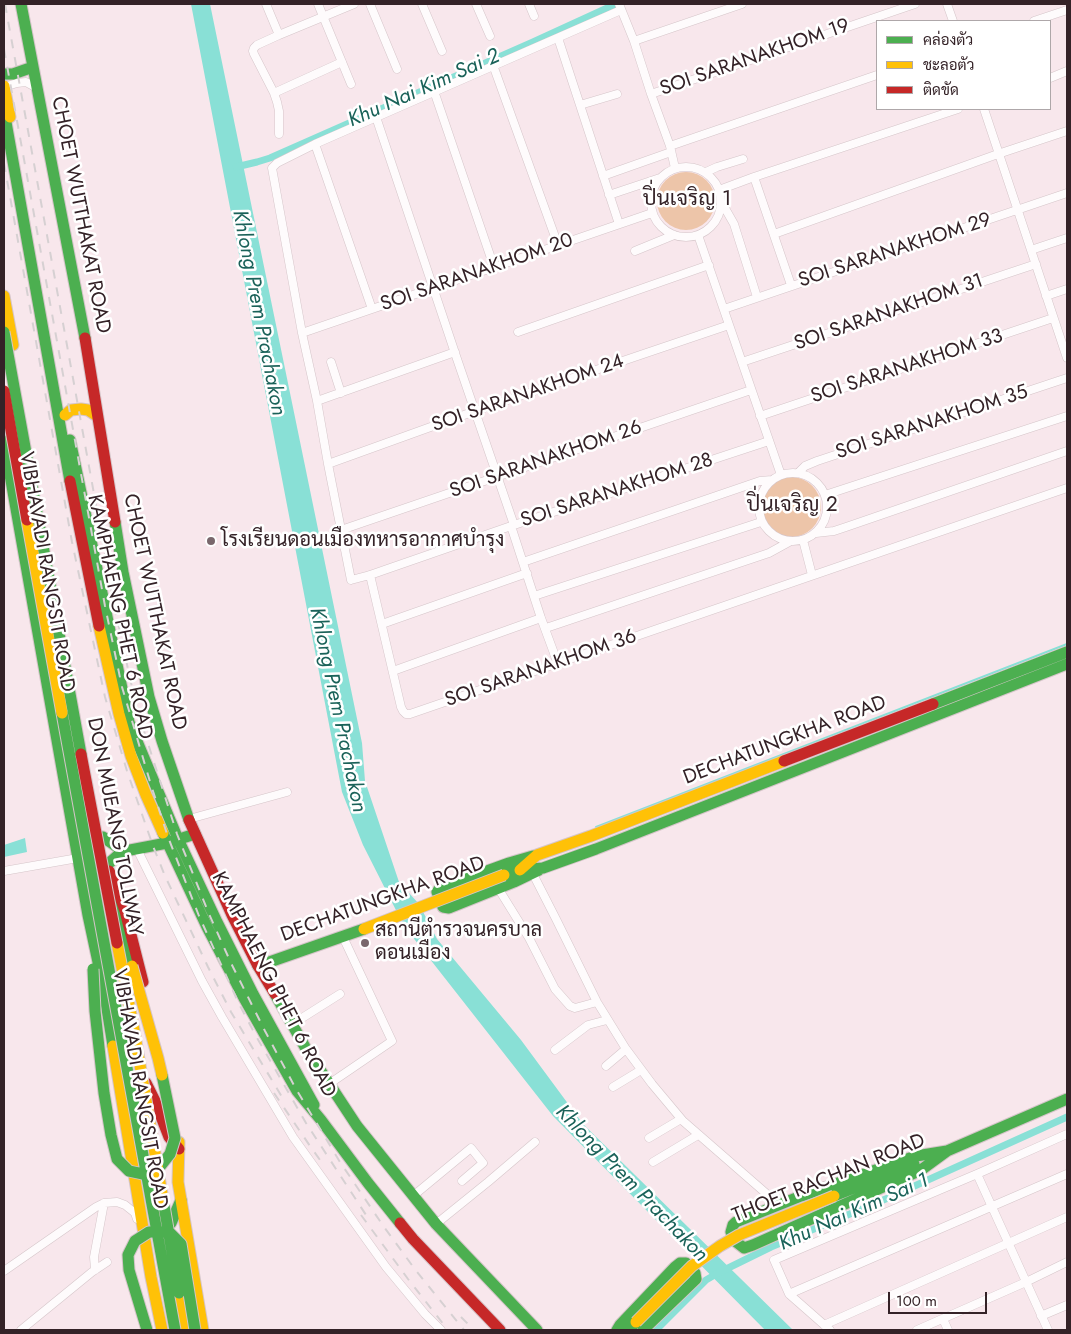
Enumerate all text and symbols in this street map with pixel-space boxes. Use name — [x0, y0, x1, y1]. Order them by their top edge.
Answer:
street label: SOI SARANAKHOM 19 — [657, 14, 853, 102]
legend — [876, 20, 1051, 110]
text: คล่องตัว — [923, 29, 973, 51]
water label: Khu Nai Kim Sai 2 — [344, 44, 504, 134]
text: ชะลอตัว — [923, 54, 974, 76]
text: ติดขัด — [923, 79, 959, 101]
street label: CHOET WUTTHAKAT ROAD — [45, 95, 115, 335]
district label: ปิ่นเจริญ 1 — [643, 187, 731, 213]
water label: Khlong Prem Prachakon — [226, 208, 290, 418]
street label: SOI SARANAKHOM 29 — [796, 208, 994, 294]
street label: SOI SARANAKHOM 20 — [378, 229, 576, 317]
street label: SOI SARANAKHOM 31 — [791, 269, 987, 357]
street label: SOI SARANAKHOM 33 — [808, 325, 1006, 409]
street label: SOI SARANAKHOM 24 — [429, 350, 627, 438]
street label: SOI SARANAKHOM 35 — [833, 381, 1031, 465]
street label: SOI SARANAKHOM 26 — [447, 416, 645, 504]
street label: SOI SARANAKHOM 28 — [518, 449, 716, 533]
street label: VIBHAVADI RANGSIT ROAD — [13, 450, 79, 694]
street label: CHOET WUTTHAKAT ROAD — [117, 492, 191, 732]
street label: KAMPHAENG PHET 6 ROAD — [81, 493, 157, 741]
district label: ปิ่นเจริญ 2 — [746, 493, 838, 519]
place label: โรงเรียนดอนเมืองทหารอากาศบำรุง — [221, 529, 504, 553]
marker: โรงเรียนดอนเมืองทหารอากาศบำรุง — [205, 535, 217, 547]
water label: Khlong Prem Prachakon — [303, 605, 371, 815]
street label: SOI SARANAKHOM 36 — [442, 625, 640, 713]
street label: DECHATUNGKHA ROAD — [680, 691, 890, 791]
street label: DON MUEANG TOLLWAY — [81, 716, 147, 938]
street label: DECHATUNGKHA ROAD — [278, 852, 488, 948]
street label: KAMPHAENG PHET 6 ROAD — [206, 868, 340, 1102]
place label: สถานีตำรวจนครบาล ดอนเมือง — [375, 919, 542, 966]
marker: สถานีตำรวจนครบาล ดอนเมือง — [359, 937, 371, 949]
street label: VIBHAVADI RANGSIT ROAD — [106, 967, 172, 1211]
water label: Khlong Prem Prachakon — [549, 1100, 713, 1268]
street label: THOET RACHAN ROAD — [729, 1129, 929, 1229]
water label: Khu Nai Kim Sai 1 — [775, 1169, 933, 1257]
scale bar — [891, 1282, 990, 1314]
text: 100 m — [896, 1290, 937, 1312]

